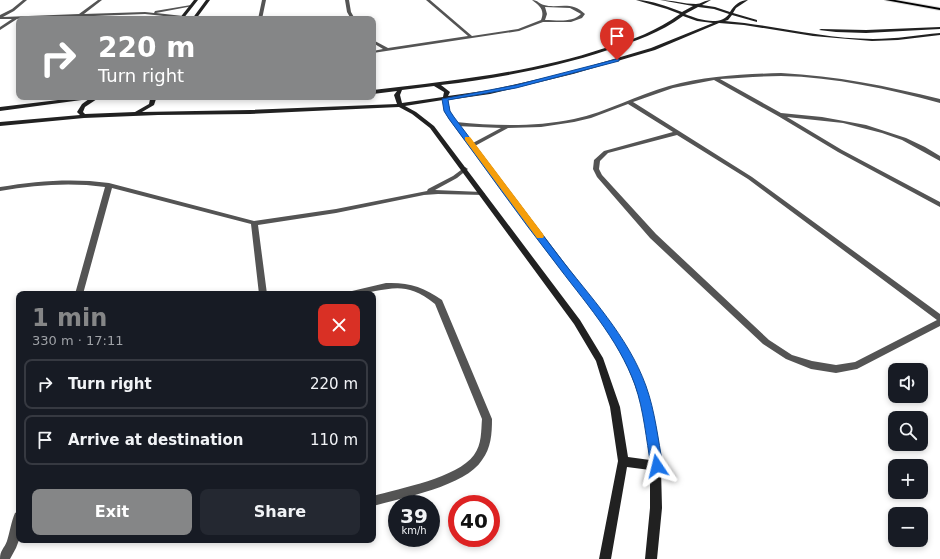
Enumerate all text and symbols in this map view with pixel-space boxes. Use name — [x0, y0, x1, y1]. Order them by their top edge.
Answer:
pin — [600, 19, 634, 60]
icon: arrive — [606, 25, 628, 47]
text: 220 m — [98, 31, 195, 64]
icon: right — [32, 32, 84, 84]
text: Turn right — [98, 65, 184, 86]
text: 1 min — [32, 304, 107, 332]
button: close — [318, 304, 360, 346]
text: 330 m · 17:11 — [32, 333, 123, 348]
map controls — [888, 363, 928, 547]
button: sound — [888, 363, 928, 403]
icon: right — [34, 373, 56, 395]
text: Turn right — [68, 375, 152, 393]
text: 220 m — [310, 375, 358, 393]
button: search — [888, 411, 928, 451]
icon: arrive — [34, 429, 56, 451]
text: Arrive at destination — [68, 431, 243, 449]
text: 110 m — [310, 431, 358, 449]
position arrow — [636, 445, 678, 487]
button: + — [888, 459, 928, 499]
button: Exit — [32, 489, 192, 535]
button: Share — [200, 489, 360, 535]
speed limit sign: 40 — [448, 495, 500, 547]
text: 39 — [400, 504, 428, 528]
button: − — [888, 507, 928, 547]
text: km/h — [401, 525, 427, 536]

